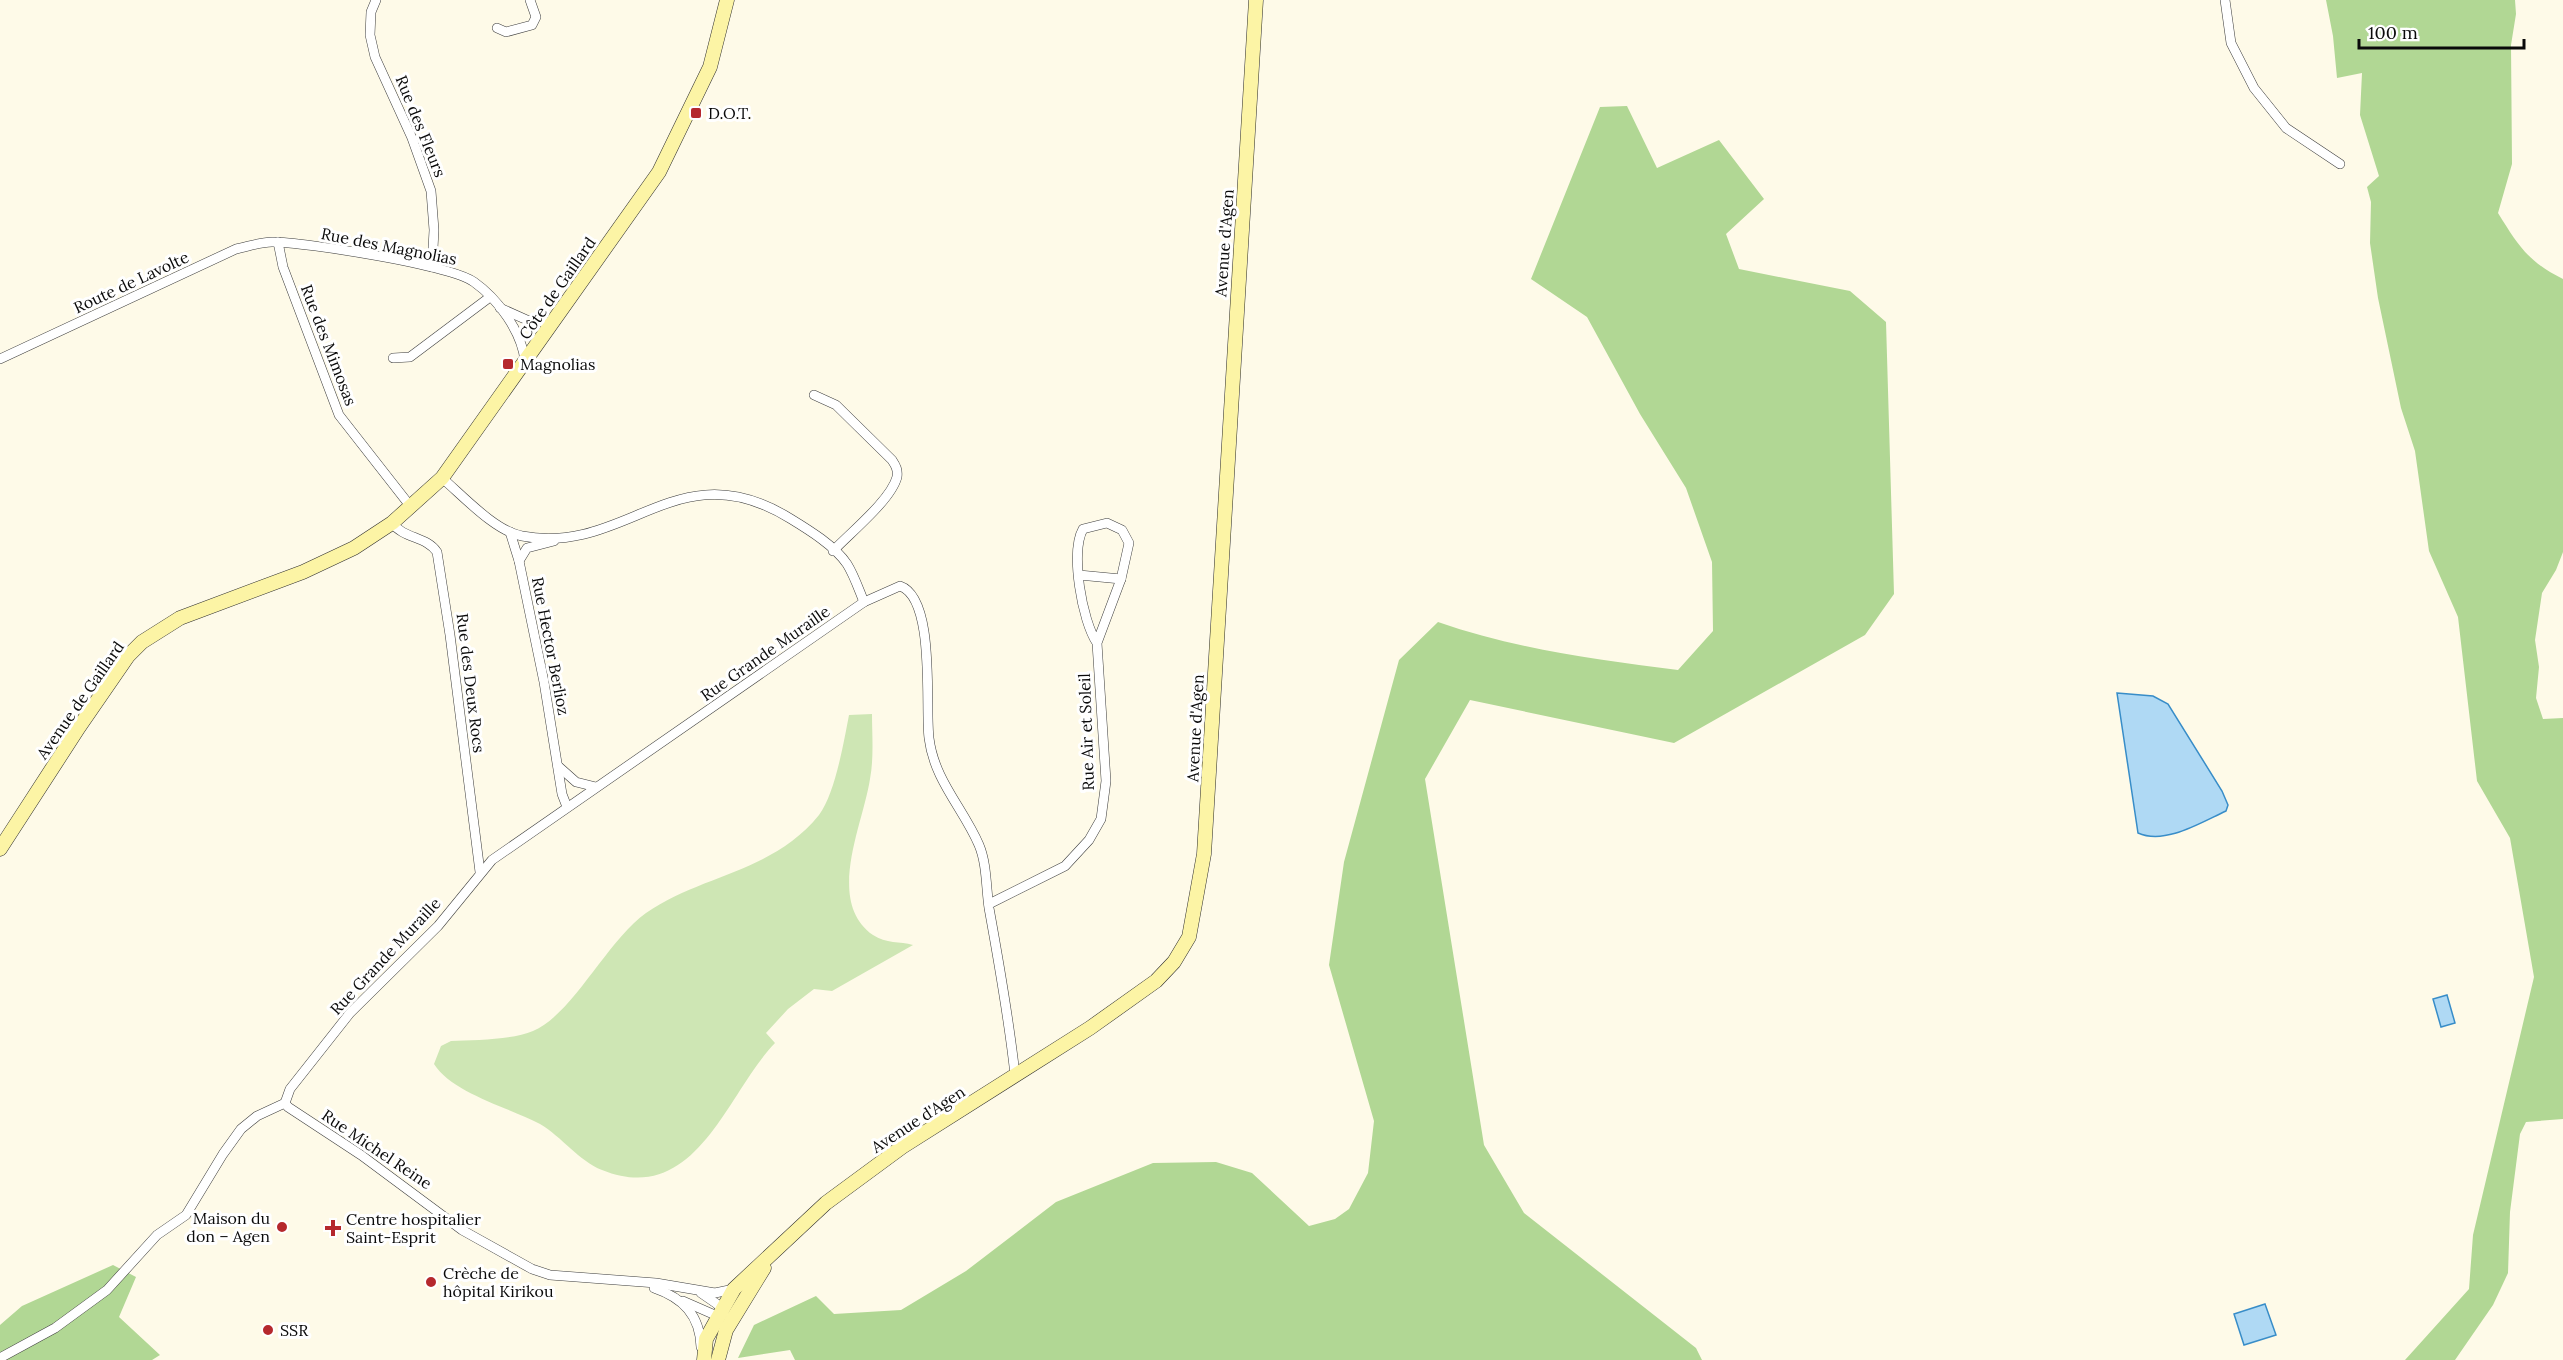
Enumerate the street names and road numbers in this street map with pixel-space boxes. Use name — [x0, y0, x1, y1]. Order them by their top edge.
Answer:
street label: Rue des Fleurs — [391, 72, 451, 180]
street label: Avenue d'Agen — [1210, 188, 1238, 298]
street label: Rue des Magnolias — [319, 223, 459, 269]
street label: Côte de Gaillard — [514, 233, 600, 343]
street label: Route de Lavolte — [70, 246, 192, 317]
street label: Rue des Mimosas — [297, 282, 361, 408]
street label: Rue Hector Berlioz — [528, 575, 574, 717]
street label: Rue Grande Muraille — [697, 601, 834, 705]
street label: Rue des Deux Rocs — [453, 612, 489, 754]
street label: Avenue de Gaillard — [31, 637, 128, 764]
street label: Rue Air et Soleil — [1074, 673, 1098, 791]
street label: Avenue d'Agen — [1182, 673, 1208, 783]
street label: Rue Grande Muraille — [325, 893, 445, 1019]
street label: Avenue d'Agen — [867, 1081, 969, 1157]
street label: Rue Michel Reine — [318, 1105, 436, 1193]

